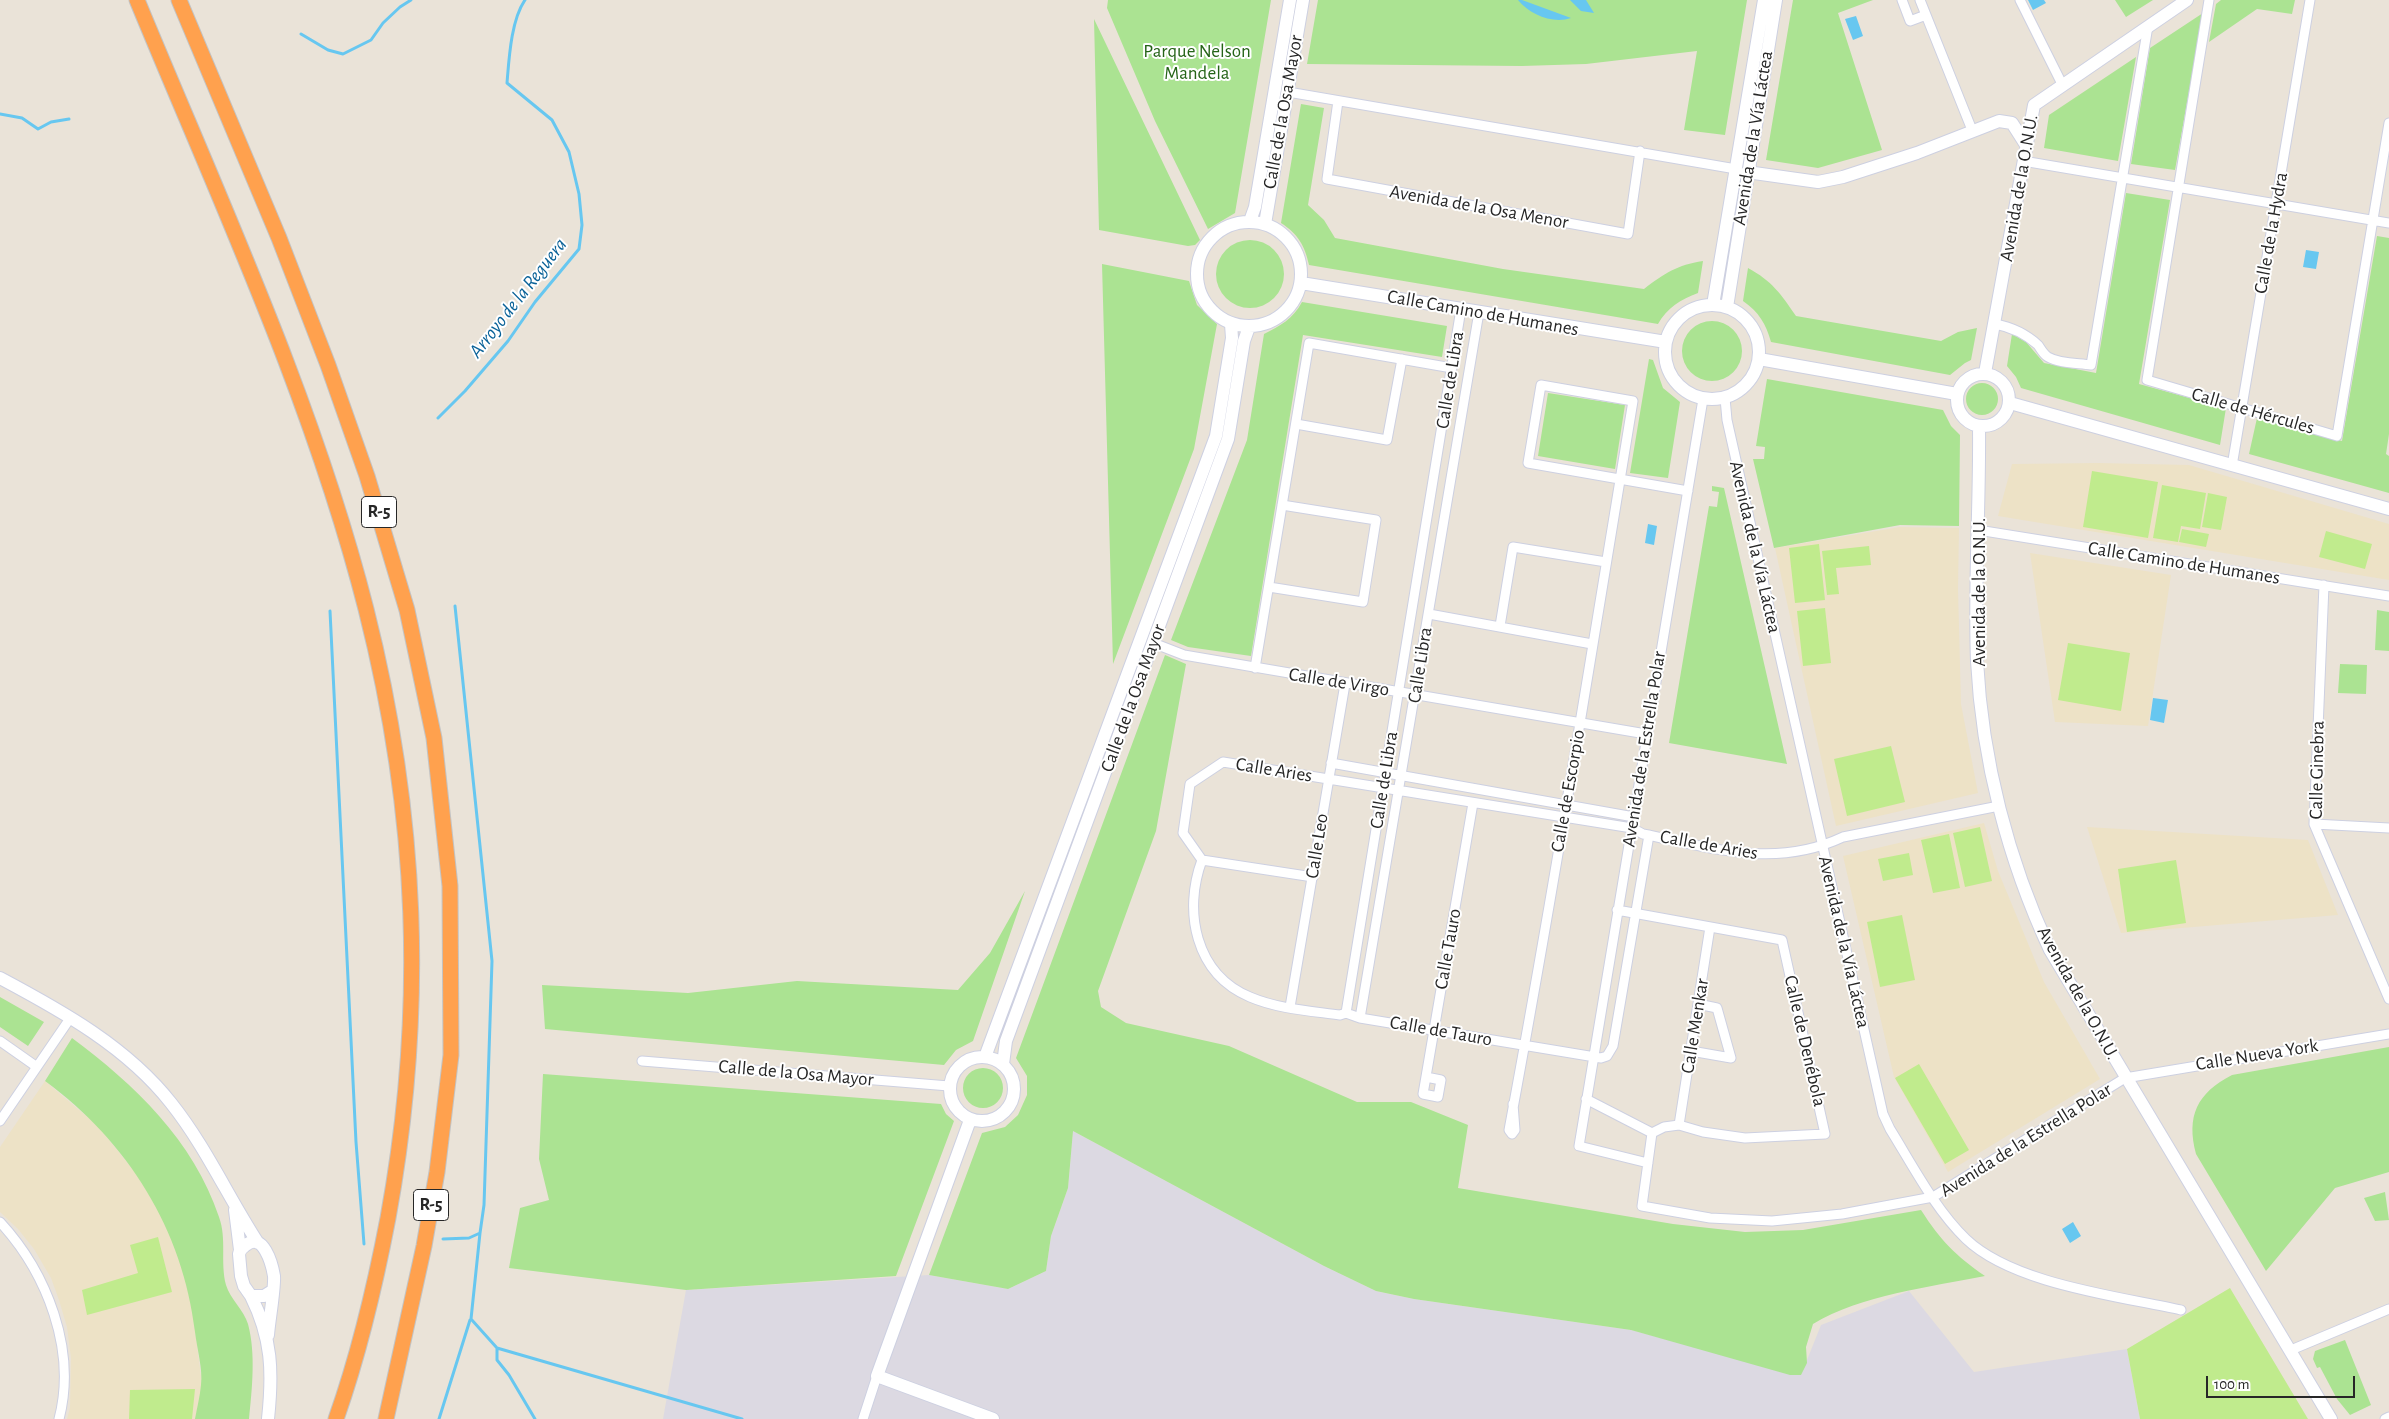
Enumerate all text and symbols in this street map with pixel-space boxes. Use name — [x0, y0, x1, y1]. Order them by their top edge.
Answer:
street label: Calle de la Osa Mayor — [1258, 33, 1308, 191]
park label: Parque Nelson Mandela — [1143, 40, 1251, 84]
street label: Avenida de la Vía Láctea — [1728, 49, 1778, 227]
street label: Avenida de la O.N.U. — [1995, 113, 2043, 263]
street label: Calle de la Hydra — [2249, 170, 2293, 296]
street label: Avenida de la Osa Menor — [1388, 180, 1570, 234]
water label: Arroyo de la Reguera — [464, 233, 572, 363]
street label: Calle Camino de Humanes — [1386, 285, 1580, 341]
street label: Calle de Libra — [1431, 330, 1469, 430]
street label: Calle de Hércules — [2189, 383, 2317, 439]
street label: Avenida de la Vía Láctea — [1724, 459, 1786, 635]
road number: R-5 — [362, 497, 396, 528]
street label: Avenida de la O.N.U. — [1968, 518, 1990, 666]
street label: Calle Camino de Humanes — [2086, 537, 2282, 589]
street label: Calle de la Osa Mayor — [1096, 621, 1170, 775]
street label: Calle Libra — [1403, 625, 1437, 705]
street label: Avenida de la Estrella Polar — [1617, 649, 1671, 849]
street label: Calle de Virgo — [1287, 663, 1391, 701]
street label: Calle Ginebra — [2305, 720, 2329, 820]
street label: Calle de Escorpio — [1546, 728, 1590, 854]
street label: Calle de Libra — [1365, 730, 1403, 830]
street label: Calle Aries — [1234, 753, 1314, 787]
street label: Calle Leo — [1301, 812, 1333, 880]
street label: Calle de Aries — [1658, 825, 1760, 865]
street label: Avenida de la Vía Láctea — [1813, 854, 1875, 1030]
street label: Calle Tauro — [1430, 907, 1466, 991]
street label: Avenida de la O.N.U. — [2032, 922, 2124, 1064]
street label: Calle de Denébola — [1779, 973, 1831, 1109]
street label: Calle Menkar — [1676, 977, 1714, 1075]
street label: Calle de Tauro — [1388, 1011, 1494, 1051]
street label: Calle Nueva York — [2194, 1034, 2320, 1076]
street label: Calle de la Osa Mayor — [717, 1055, 875, 1091]
street label: Avenida de la Estrella Polar — [1936, 1078, 2116, 1202]
road number: R-5 — [414, 1190, 448, 1220]
scale bar — [2209, 1366, 2358, 1398]
text: 100 m — [2214, 1377, 2249, 1392]

